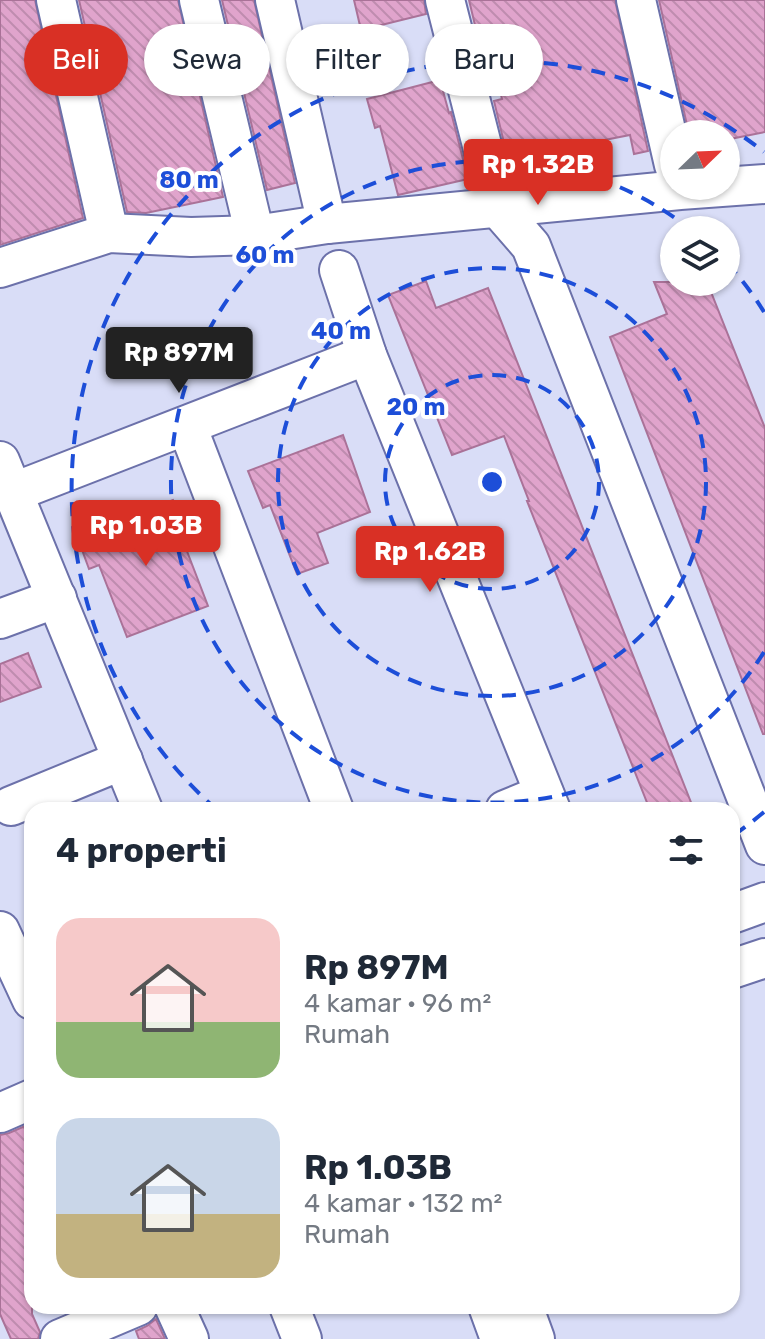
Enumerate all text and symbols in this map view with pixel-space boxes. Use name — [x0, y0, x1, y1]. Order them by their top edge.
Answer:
chip: Beli — [24, 24, 128, 96]
chip: Sewa — [144, 24, 270, 96]
chip: Filter — [286, 24, 409, 96]
chip: Baru — [425, 24, 543, 96]
north arrow — [660, 120, 740, 200]
map controls — [660, 120, 740, 296]
pin: Rp 1.32B — [455, 139, 621, 207]
text: Rp 1.32B — [482, 149, 594, 180]
text: 80 m — [159, 166, 219, 194]
button: layers — [660, 216, 740, 296]
text: 60 m — [235, 241, 295, 269]
text: 40 m — [311, 317, 371, 345]
pin: Rp 897M — [105, 327, 253, 395]
text: Rp 897M — [124, 337, 234, 368]
text: 20 m — [386, 393, 446, 421]
centre of rings — [478, 468, 506, 496]
pin: Rp 1.03B — [63, 500, 229, 568]
text: Rp 1.03B — [89, 510, 203, 541]
pin: Rp 1.62B — [347, 526, 513, 594]
text: Rp 1.62B — [374, 536, 486, 567]
icon: filters — [664, 828, 708, 872]
text: 4 properti — [56, 830, 227, 871]
text: Rp 897M — [304, 947, 449, 988]
icon: home — [120, 950, 216, 1046]
text: 4 kamar · 96 m² — [304, 988, 491, 1019]
text: Rumah — [304, 1019, 390, 1050]
text: Rp 1.03B — [304, 1147, 452, 1188]
icon: home — [120, 1150, 216, 1246]
text: 4 kamar · 132 m² — [304, 1188, 502, 1219]
text: Rumah — [304, 1219, 390, 1250]

